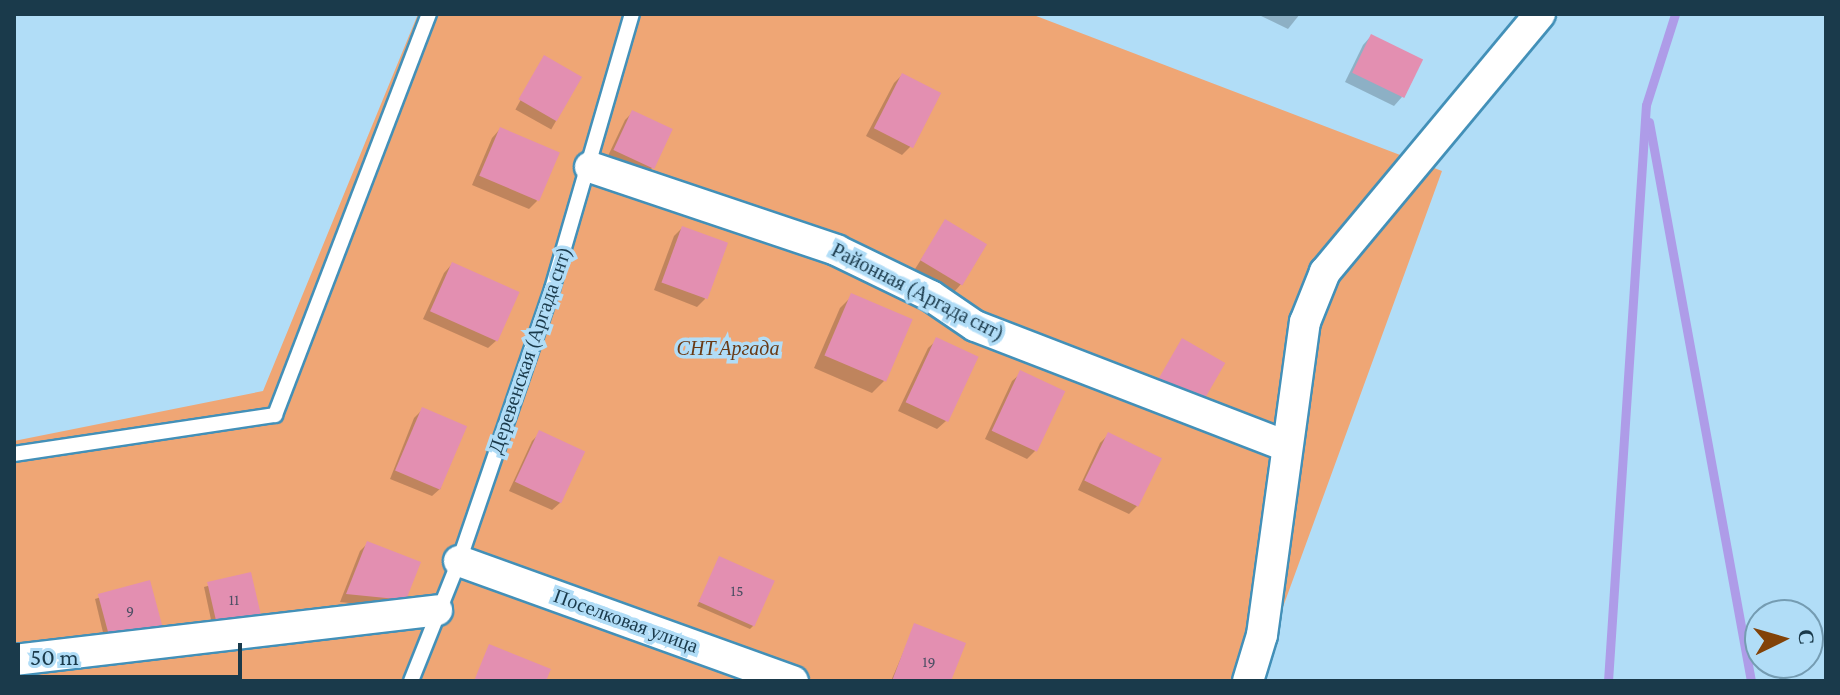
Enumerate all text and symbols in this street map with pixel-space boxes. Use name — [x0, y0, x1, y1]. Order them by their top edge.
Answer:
street label: Районная (Аргада снт) — [828, 238, 1008, 346]
street label: Деревенская (Аргада снт) — [483, 243, 577, 457]
park label: СНТ Аргада — [677, 336, 779, 360]
house number: 15 — [731, 581, 743, 601]
street label: Поселковая улица — [550, 584, 702, 658]
house number: 11 — [229, 590, 239, 610]
north arrow — [1744, 599, 1824, 679]
house number: 9 — [126, 601, 134, 621]
scale bar — [20, 627, 246, 677]
text: С — [1793, 628, 1820, 646]
text: 50 m — [30, 643, 79, 670]
house number: 19 — [922, 652, 936, 672]

